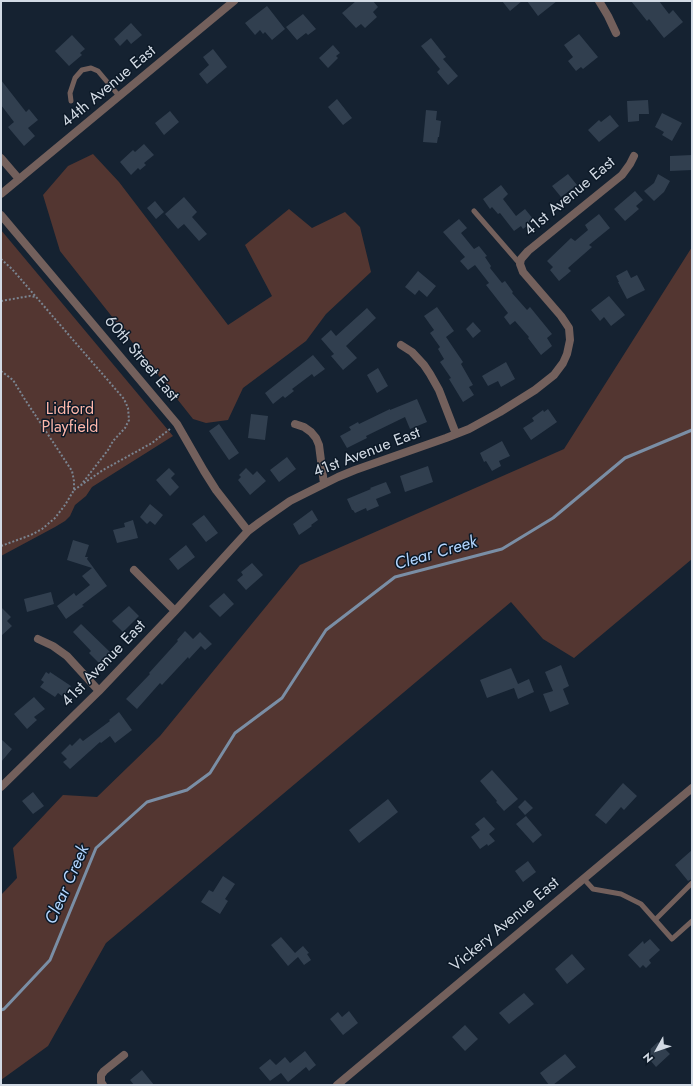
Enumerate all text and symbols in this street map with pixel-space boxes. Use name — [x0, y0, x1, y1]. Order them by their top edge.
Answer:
street label: 44th Avenue East — [58, 42, 160, 132]
street label: 41st Avenue East — [521, 153, 619, 241]
street label: 60th Street East — [100, 312, 182, 406]
park label: Lidford Playfield — [42, 400, 98, 438]
street label: 41st Avenue East — [311, 424, 423, 482]
water label: Clear Creek — [392, 533, 480, 575]
street label: 41st Avenue East — [58, 617, 150, 711]
water label: Clear Creek — [41, 842, 95, 928]
street label: Vickery Avenue East — [446, 874, 564, 976]
north arrow — [637, 1030, 677, 1070]
text: N — [639, 1049, 657, 1066]

